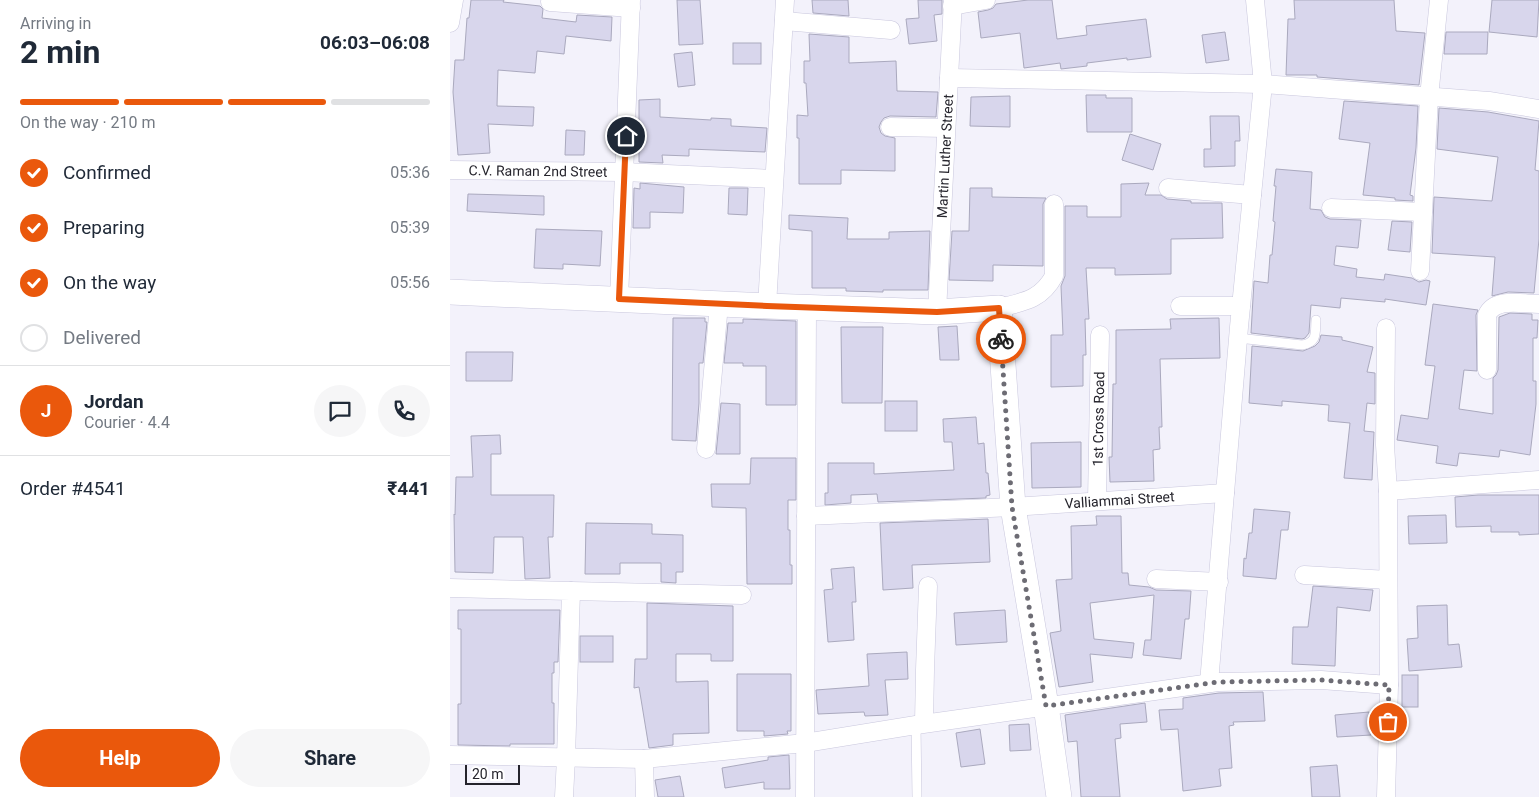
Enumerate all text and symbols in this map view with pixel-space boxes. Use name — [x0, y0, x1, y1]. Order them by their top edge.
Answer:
text: Arriving in — [20, 14, 91, 33]
text: 06:03–06:08 — [320, 31, 430, 54]
text: 2 min — [20, 33, 100, 71]
street label: Martin Luther Street — [934, 93, 956, 219]
text: On the way · 210 m — [20, 113, 156, 132]
pin — [605, 115, 647, 157]
icon: home — [612, 122, 640, 150]
icon: check — [20, 159, 48, 187]
text: Confirmed — [63, 161, 151, 184]
street label: C.V. Raman 2nd Street — [469, 162, 608, 180]
text: 05:36 — [390, 163, 430, 182]
icon: check — [20, 214, 48, 242]
text: Preparing — [63, 216, 145, 239]
text: 05:39 — [390, 218, 430, 237]
icon: check — [20, 269, 48, 297]
text: On the way — [63, 271, 156, 294]
text: 05:56 — [390, 273, 430, 292]
courier — [976, 314, 1026, 364]
icon: bike — [987, 325, 1015, 353]
text: Delivered — [63, 326, 141, 349]
street label: 1st Cross Road — [1090, 371, 1107, 467]
button: chat — [314, 385, 366, 437]
button: phone — [378, 385, 430, 437]
text: Jordan — [84, 390, 144, 413]
text: J — [41, 399, 51, 422]
text: Courier · 4.4 — [84, 413, 170, 432]
text: Order #4541 — [20, 477, 126, 500]
text: ₹441 — [387, 477, 430, 500]
street label: Valliammai Street — [1064, 488, 1175, 512]
pin — [1367, 701, 1409, 743]
icon: bag — [1374, 708, 1402, 736]
button: Help — [20, 729, 220, 787]
button: Share — [230, 729, 430, 787]
scale bar — [465, 762, 520, 785]
text: 20 m — [472, 766, 504, 782]

